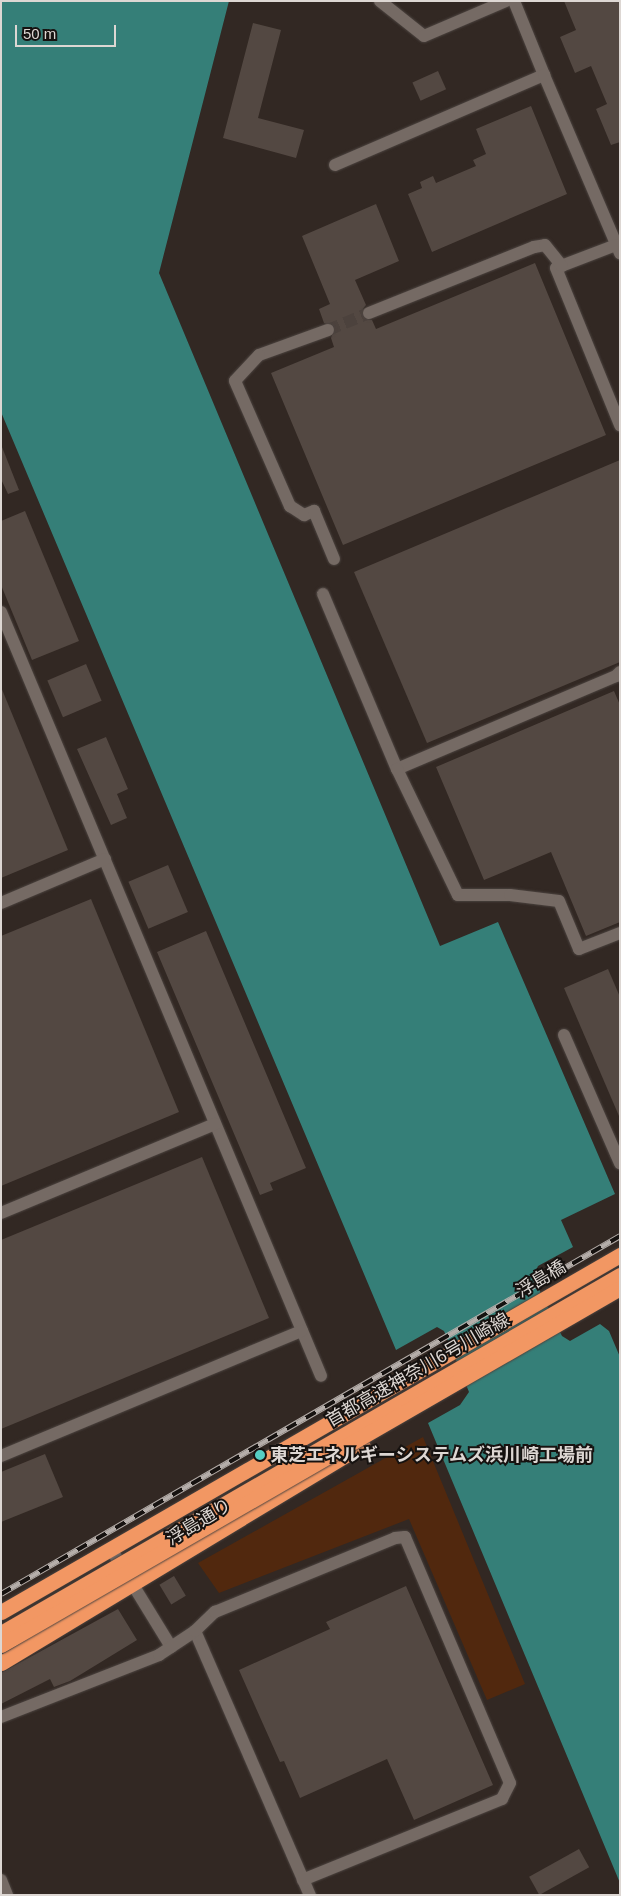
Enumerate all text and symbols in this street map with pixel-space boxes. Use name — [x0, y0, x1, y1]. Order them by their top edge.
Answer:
scale bar — [18, 15, 119, 47]
text: 50 m — [23, 25, 56, 42]
street label: 浮島橋 — [512, 1256, 570, 1302]
street label: 首都高速神奈川6号川崎線 — [323, 1309, 513, 1431]
place label: 東芝エネルギーシステムズ浜川崎工場前 — [270, 1444, 594, 1466]
marker: 東芝エネルギーシステムズ浜川崎工場前 — [254, 1449, 266, 1461]
street label: 浮島通り — [163, 1494, 235, 1550]

